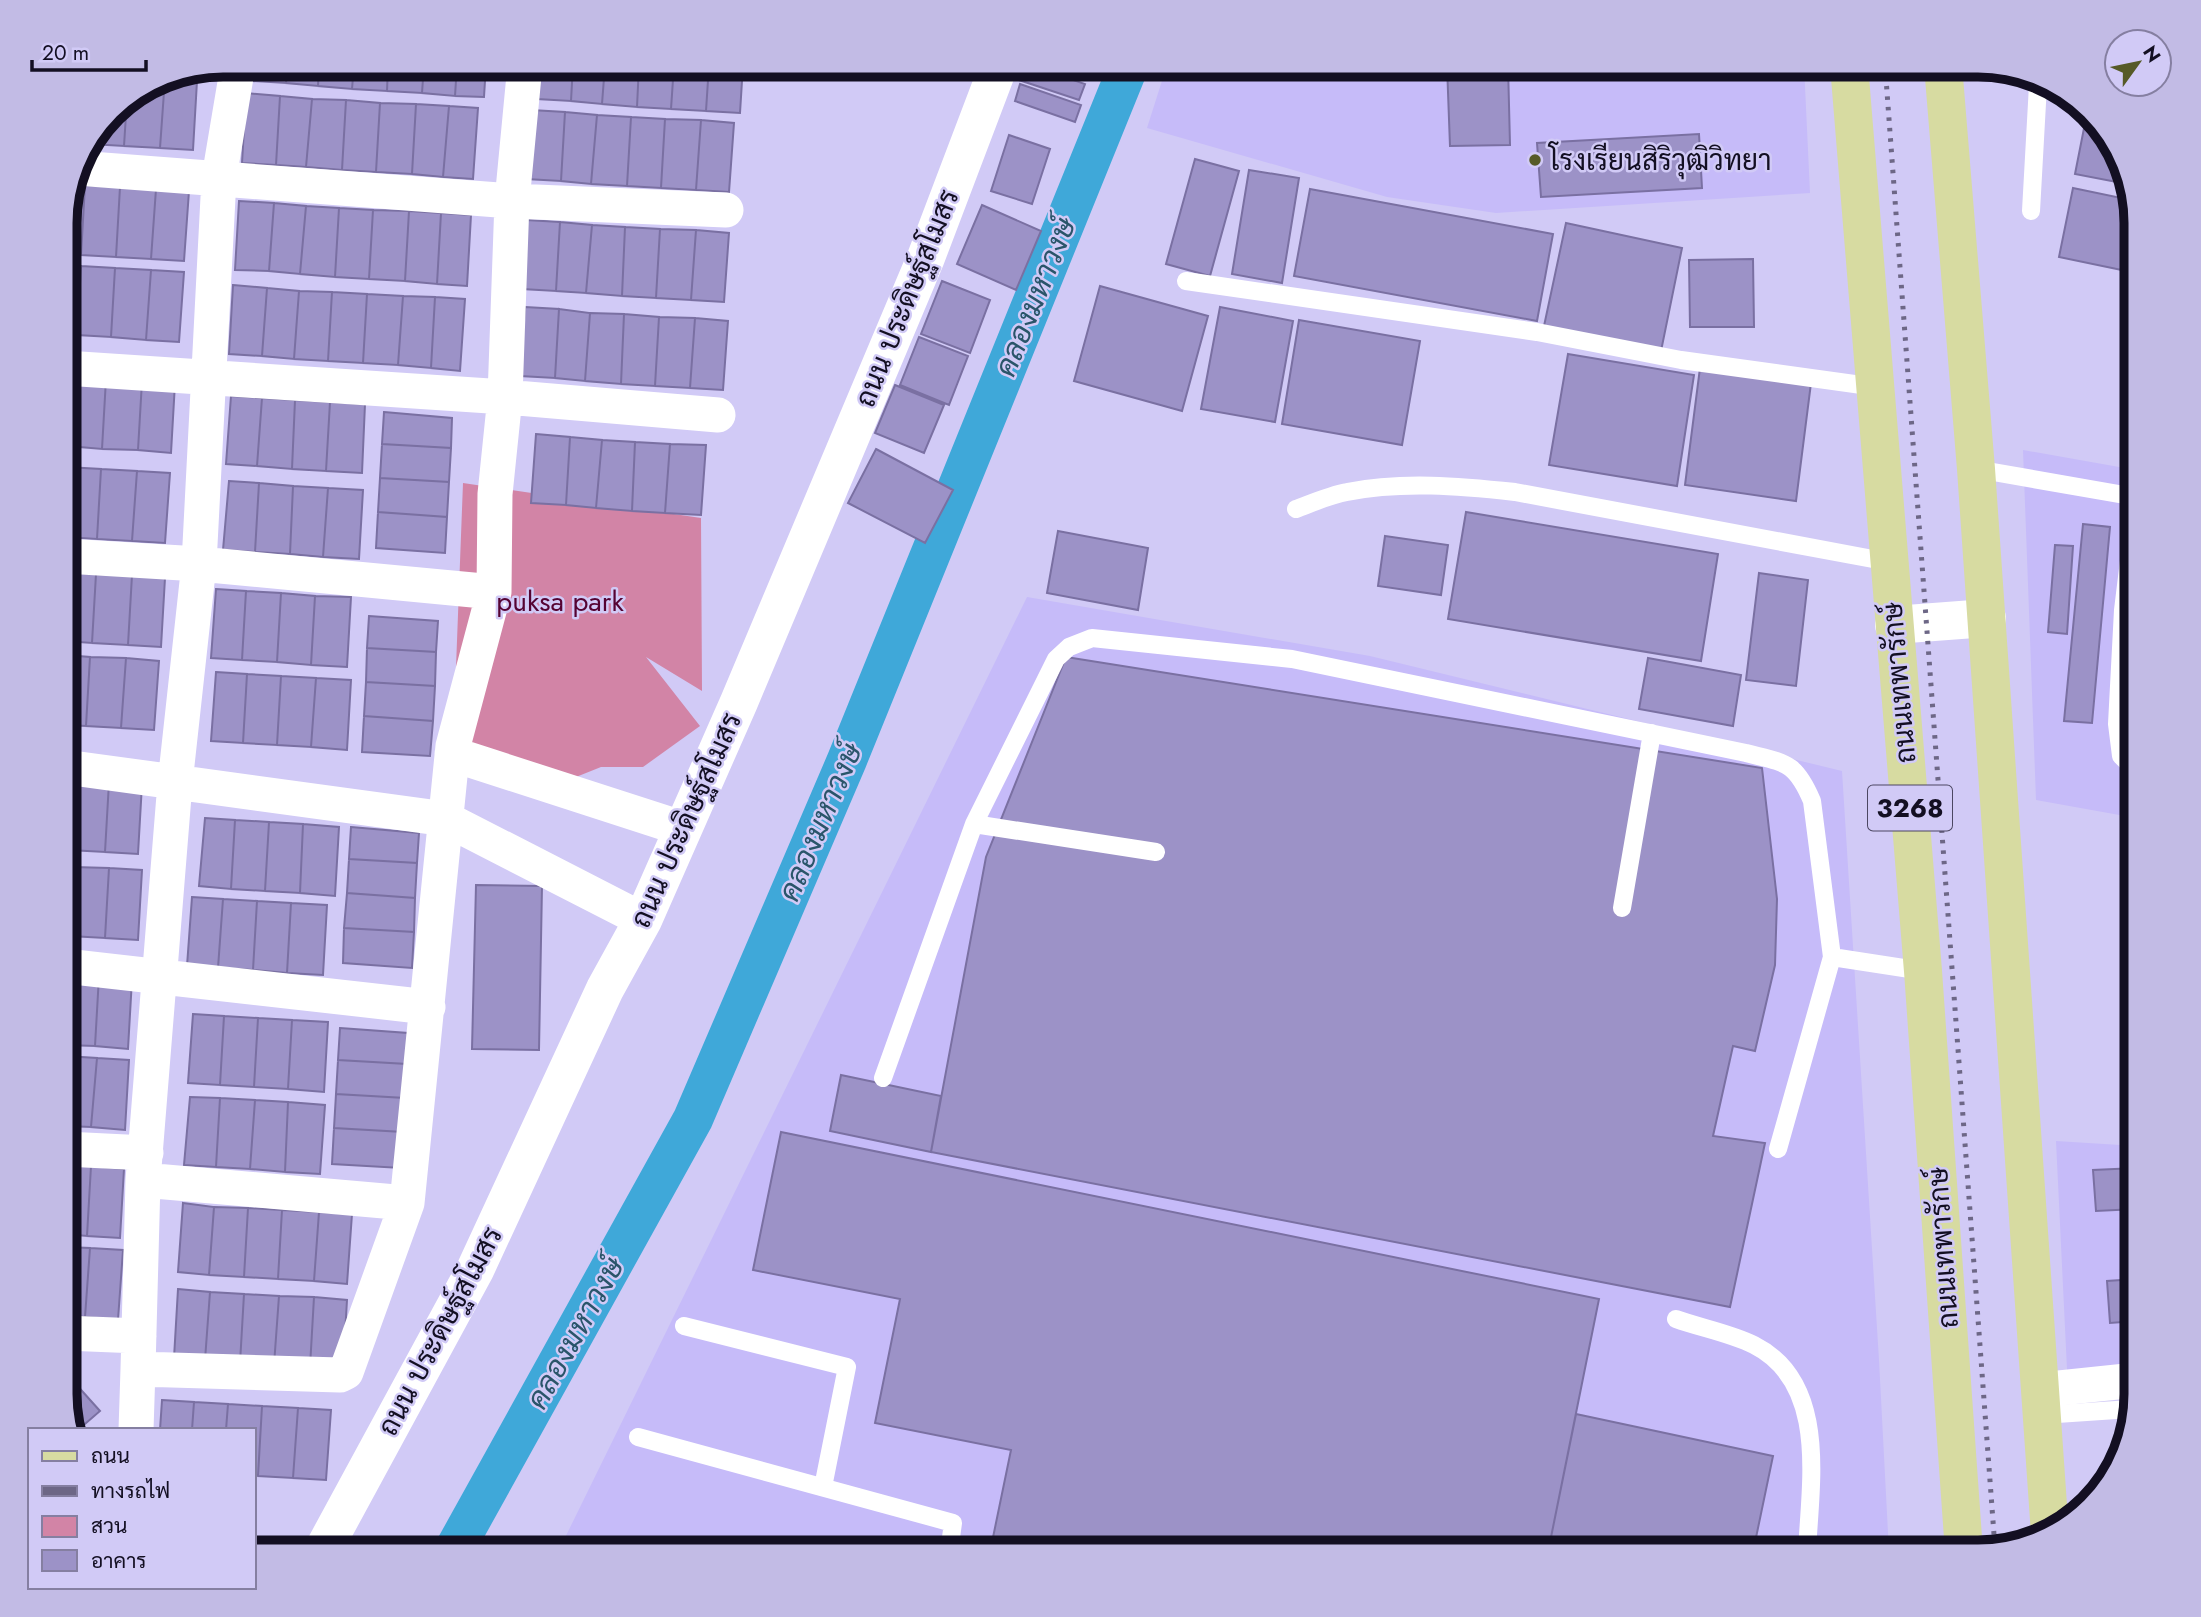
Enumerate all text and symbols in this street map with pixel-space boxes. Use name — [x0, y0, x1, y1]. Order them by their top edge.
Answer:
scale bar — [32, 28, 145, 72]
north arrow — [2103, 28, 2173, 98]
text: 20 m — [42, 38, 89, 68]
text: N — [2136, 40, 2167, 68]
place label: โรงเรียนสิริวุฒิวิทยา — [1547, 140, 1772, 181]
marker: โรงเรียนสิริวุฒิวิทยา — [1527, 152, 1543, 168]
street label: ถนน ประดิษฐ์สโมสร — [845, 183, 969, 413]
water label: คลองมหาวงษ์ — [984, 208, 1088, 383]
park label: puksa park — [496, 581, 624, 622]
street label: ถนนเทพารักษ์ — [1871, 600, 1926, 765]
street label: ถนน ประดิษฐ์สโมสร — [620, 706, 752, 934]
water label: คลองมหาวงษ์ — [767, 733, 874, 908]
road number: 3268 — [1868, 786, 1952, 830]
street label: ถนนเทพารักษ์ — [1917, 1165, 1969, 1330]
street label: ถนน ประดิษฐ์สโมสร — [368, 1219, 512, 1443]
water label: คลองมหาวงษ์ — [515, 1246, 636, 1417]
legend — [28, 1428, 256, 1589]
text: ถนน — [91, 1441, 130, 1471]
text: ทางรถไฟ — [91, 1476, 170, 1506]
text: สวน — [91, 1511, 127, 1541]
text: อาคาร — [91, 1546, 147, 1576]

